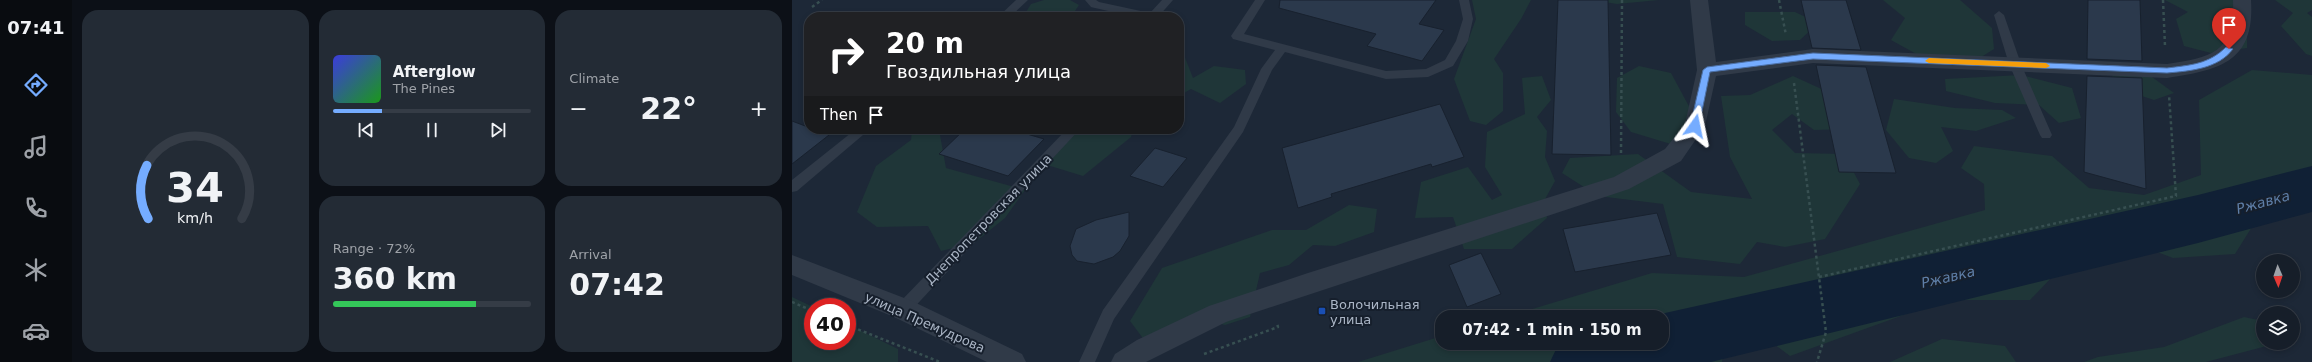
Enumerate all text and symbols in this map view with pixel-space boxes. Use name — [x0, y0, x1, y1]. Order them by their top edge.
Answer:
pin — [2212, 8, 2246, 49]
icon: arrive — [2218, 14, 2240, 36]
text: 07:41 — [7, 17, 65, 38]
text: 20 m — [886, 27, 964, 60]
icon: right — [820, 28, 872, 80]
text: Гвоздильная улица — [886, 61, 1071, 82]
text: Afterglow — [393, 63, 476, 81]
icon: directions — [22, 71, 50, 99]
text: Climate — [569, 71, 619, 86]
text: The Pines — [393, 81, 455, 96]
text: 22° — [640, 91, 697, 126]
text: − — [569, 96, 588, 121]
text: + — [750, 96, 768, 121]
icon: arrive — [865, 104, 887, 126]
position arrow — [1674, 105, 1716, 147]
text: Then — [820, 106, 857, 124]
icon: previous — [355, 119, 377, 141]
icon: pause — [421, 119, 443, 141]
icon: next — [487, 119, 509, 141]
icon: music — [22, 133, 50, 161]
street label: Днепропетровская улица — [922, 151, 1055, 288]
text: 34 — [166, 163, 224, 212]
water label: Ржавка — [2234, 187, 2292, 217]
icon: phone — [22, 194, 50, 222]
text: km/h — [177, 210, 213, 226]
text: Range · 72% — [333, 241, 415, 256]
text: Arrival — [569, 247, 612, 262]
north arrow — [2256, 254, 2300, 298]
map controls — [2256, 254, 2300, 350]
icon: climate — [22, 256, 50, 284]
text: 360 km — [333, 261, 457, 296]
water label: Ржавка — [1919, 263, 1977, 291]
text: 07:42 — [569, 267, 665, 302]
street label: улица Премудрова — [862, 289, 987, 356]
place label: Волочильная улица — [1330, 297, 1420, 327]
speed limit sign: 40 — [804, 298, 856, 350]
marker: Волочильная улица — [1317, 306, 1327, 316]
button: layers — [2256, 306, 2300, 350]
icon: car — [22, 317, 50, 345]
text: 07:42 · 1 min · 150 m — [1462, 321, 1642, 339]

